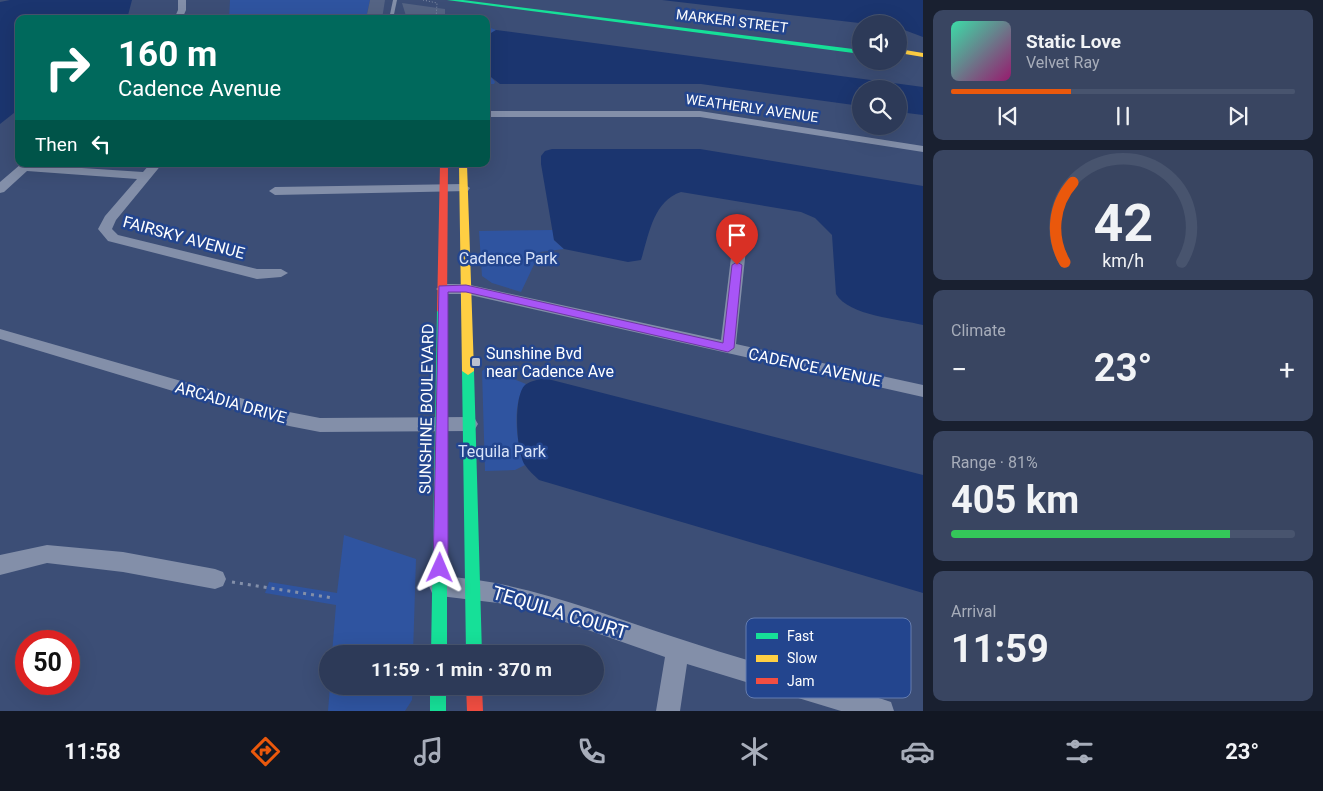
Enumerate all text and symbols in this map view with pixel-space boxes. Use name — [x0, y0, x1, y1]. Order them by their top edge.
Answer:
street label: MARKERI STREET — [675, 6, 789, 36]
map controls — [852, 15, 907, 135]
button: sound — [852, 15, 907, 70]
text: Static Love — [1026, 30, 1121, 53]
text: 160 m — [118, 34, 217, 75]
icon: right — [35, 35, 100, 100]
text: Velvet Ray — [1026, 53, 1100, 72]
text: Cadence Avenue — [118, 76, 281, 101]
button: search — [852, 80, 907, 135]
street label: WEATHERLY AVENUE — [685, 91, 819, 125]
icon: previous — [994, 102, 1022, 130]
icon: pause — [1109, 102, 1137, 130]
icon: next — [1224, 102, 1252, 130]
icon: left — [87, 130, 115, 158]
text: Then — [35, 133, 77, 156]
text: 42 — [1093, 193, 1153, 254]
street label: FAIRSKY AVENUE — [121, 212, 247, 263]
pin — [716, 214, 758, 265]
icon: arrive — [723, 221, 751, 249]
park label: Cadence Park — [459, 249, 558, 268]
text: km/h — [1102, 250, 1144, 271]
text: Climate — [951, 321, 1006, 340]
street label: SUNSHINE BOULEVARD — [416, 324, 437, 494]
place label: Sunshine Bvd near Cadence Ave — [486, 344, 614, 381]
street label: CADENCE AVENUE — [747, 344, 883, 391]
text: 23° — [1094, 346, 1152, 390]
text: − — [951, 353, 967, 386]
text: + — [1279, 353, 1295, 386]
marker: Sunshine Bvd near Cadence Ave — [470, 356, 482, 368]
street label: ARCADIA DRIVE — [173, 378, 289, 427]
park label: Tequila Park — [458, 442, 547, 461]
text: Range · 81% — [951, 453, 1038, 472]
text: 405 km — [951, 478, 1079, 522]
position arrow — [413, 541, 465, 593]
street label: TEQUILA COURT — [489, 581, 630, 644]
text: Arrival — [951, 602, 996, 621]
legend — [746, 618, 911, 698]
text: 11:59 — [951, 627, 1049, 671]
text: Fast — [787, 628, 814, 644]
speed limit sign: 50 — [15, 630, 80, 695]
text: Slow — [787, 650, 818, 666]
text: 11:59 · 1 min · 370 m — [371, 658, 552, 681]
text: Jam — [787, 673, 815, 689]
icon: directions — [248, 734, 283, 769]
icon: music — [411, 734, 446, 769]
icon: phone — [574, 734, 609, 769]
icon: climate — [737, 734, 772, 769]
icon: car — [900, 734, 935, 769]
icon: filters — [1062, 734, 1097, 769]
text: 11:58 — [64, 739, 121, 764]
text: 23° — [1225, 739, 1259, 764]

